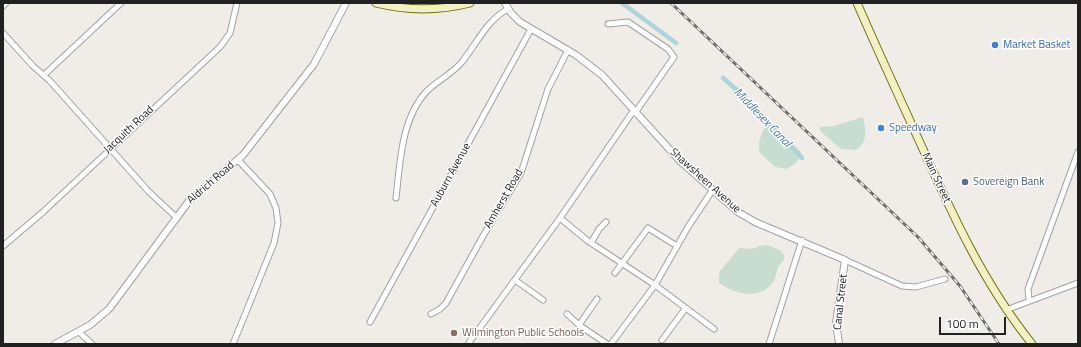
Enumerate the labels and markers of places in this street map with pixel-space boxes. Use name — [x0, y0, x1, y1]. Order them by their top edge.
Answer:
place label: Market Basket — [1003, 38, 1070, 52]
marker: Market Basket — [990, 40, 1000, 50]
place label: Speedway — [889, 121, 937, 135]
marker: Speedway — [876, 123, 886, 133]
place label: Sovereign Bank — [973, 175, 1045, 189]
marker: Sovereign Bank — [960, 177, 970, 187]
place label: Wilmington Public Schools — [462, 326, 584, 340]
marker: Wilmington Public Schools — [449, 328, 459, 338]

